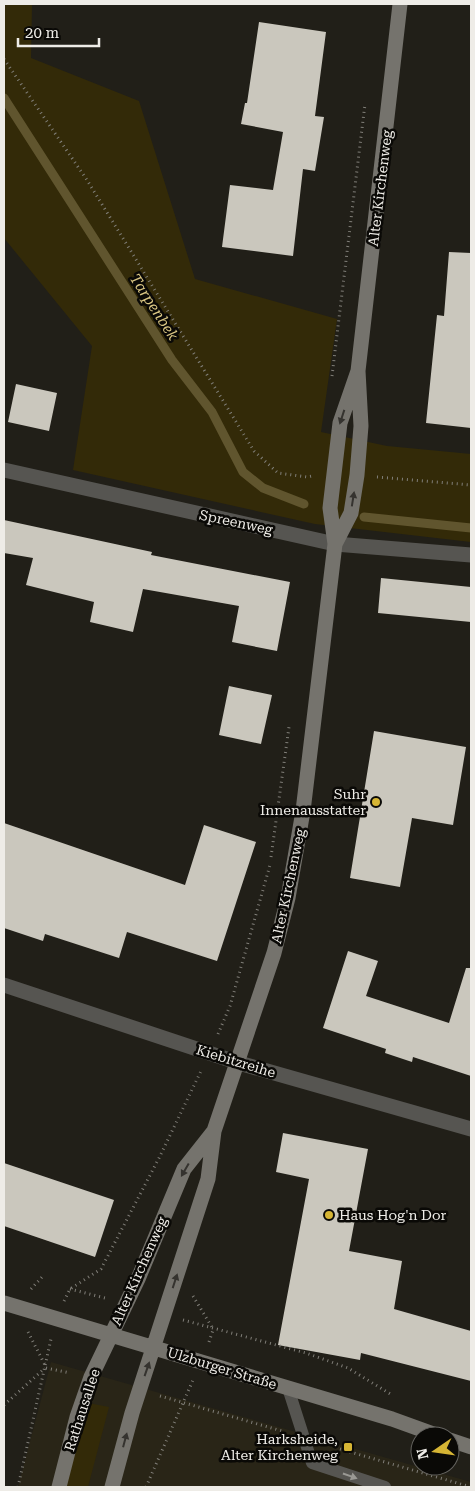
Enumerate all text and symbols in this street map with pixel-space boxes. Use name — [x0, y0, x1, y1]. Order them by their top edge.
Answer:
scale bar — [18, 15, 99, 47]
text: 20 m — [25, 24, 60, 42]
street label: Alter Kirchenweg — [365, 129, 395, 247]
water label: Tarpenbek — [126, 270, 183, 344]
one-way arrow — [338, 410, 345, 425]
one-way arrow — [350, 490, 358, 506]
street label: Spreenweg — [198, 506, 274, 538]
place label: Suhr Innenausstatter — [260, 786, 366, 818]
marker: Suhr Innenausstatter — [370, 796, 382, 808]
street label: Alter Kirchenweg — [268, 827, 308, 945]
street label: Kiebitzreihe — [194, 1041, 278, 1081]
one-way arrow — [180, 1163, 189, 1177]
place label: Haus Hog'n Dor — [339, 1207, 446, 1223]
marker: Haus Hog'n Dor — [323, 1209, 335, 1221]
street label: Alter Kirchenweg — [108, 1214, 170, 1328]
one-way arrow — [171, 1273, 179, 1288]
street label: Ulzburger Straße — [165, 1344, 279, 1392]
one-way arrow — [143, 1361, 151, 1376]
street label: Rathausallee — [61, 1366, 103, 1453]
north arrow — [410, 1426, 460, 1476]
place label: Harksheide, Alter Kirchenweg — [221, 1431, 338, 1463]
one-way arrow — [121, 1433, 129, 1448]
marker: Harksheide, Alter Kirchenweg — [342, 1441, 354, 1453]
text: N — [413, 1447, 431, 1461]
one-way arrow — [343, 1472, 358, 1480]

